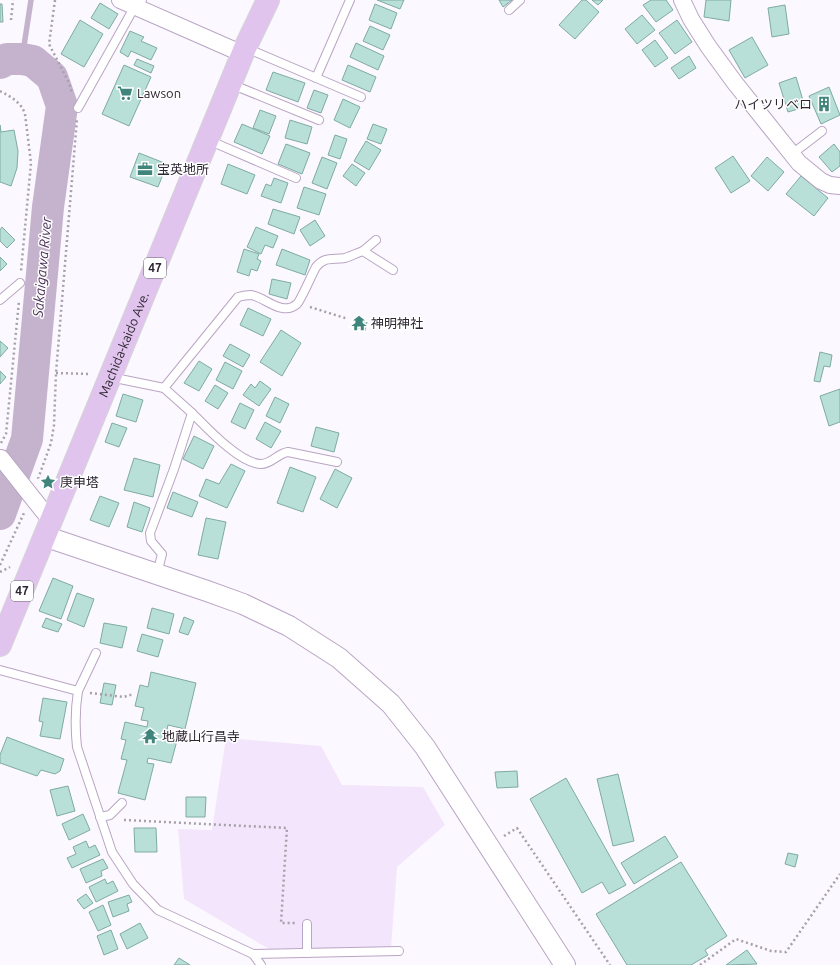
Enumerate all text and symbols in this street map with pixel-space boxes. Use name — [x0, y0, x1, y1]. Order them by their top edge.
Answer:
supermarket icon: Lawson — [116, 84, 134, 102]
place label: Lawson — [137, 86, 181, 100]
building icon: ハイツリベロ — [815, 95, 833, 113]
place label: ハイツリベロ — [734, 97, 812, 111]
office icon: 宝英地所 — [136, 160, 154, 178]
place label: 宝英地所 — [157, 162, 209, 176]
water label: Sakaigawa River — [30, 216, 54, 319]
road number: 47 — [144, 258, 166, 278]
street label: Machida-kaido Ave. — [96, 290, 151, 399]
temple icon: 神明神社 — [350, 314, 368, 332]
place label: 神明神社 — [371, 316, 423, 330]
place icon: 庚申塔 — [39, 473, 57, 491]
place label: 庚申塔 — [60, 475, 99, 489]
road number: 47 — [11, 581, 33, 601]
temple icon: 地蔵山行昌寺 — [141, 727, 159, 745]
place label: 地蔵山行昌寺 — [162, 729, 240, 743]

